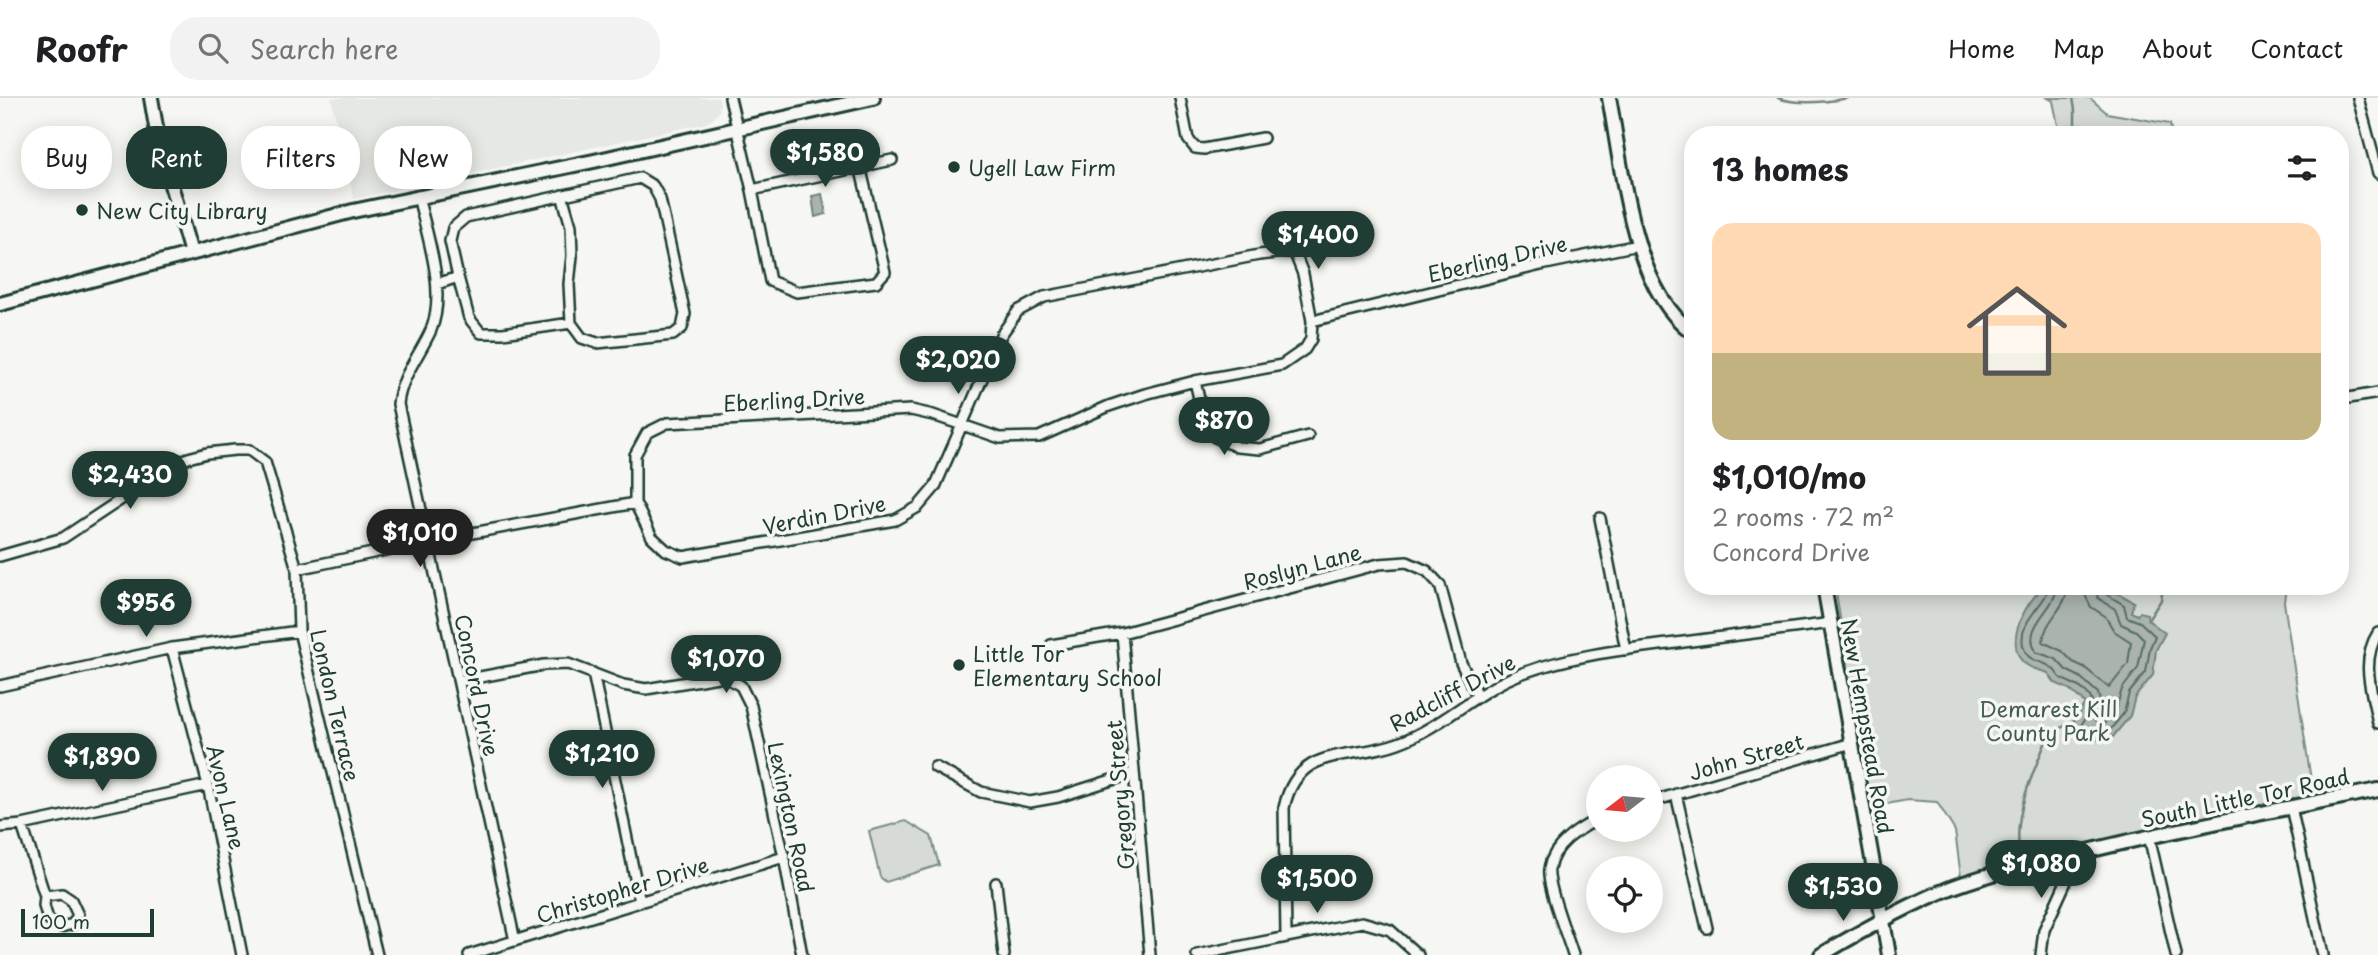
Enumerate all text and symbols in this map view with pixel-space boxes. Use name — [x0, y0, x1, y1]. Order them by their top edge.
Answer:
search box — [170, 17, 660, 80]
text: Roofr — [35, 23, 128, 73]
icon: search — [194, 29, 232, 67]
text: Search here — [250, 29, 398, 68]
text: Home — [1948, 30, 2015, 66]
text: Map — [2053, 30, 2104, 66]
text: About — [2142, 30, 2212, 66]
text: Contact — [2250, 30, 2343, 66]
chip: Buy — [21, 126, 112, 189]
chip: Rent — [126, 126, 227, 189]
chip: Filters — [241, 126, 360, 189]
chip: New — [374, 126, 472, 189]
pin: $1,580 — [768, 130, 882, 189]
text: $1,580 — [786, 134, 864, 169]
text: 13 homes — [1712, 146, 1849, 191]
icon: filters — [2283, 149, 2321, 187]
place label: Ugell Law Firm — [968, 151, 1116, 183]
marker: Ugell Law Firm — [946, 159, 962, 175]
place label: New City Library — [96, 194, 267, 226]
marker: New City Library — [74, 202, 90, 218]
pin: $1,400 — [1261, 212, 1375, 271]
text: $1,400 — [1277, 216, 1359, 251]
street label: Eberling Drive — [1424, 226, 1570, 290]
icon: home — [1954, 268, 2080, 394]
pin: $2,020 — [901, 336, 1015, 396]
text: $2,020 — [916, 341, 1000, 376]
street label: Eberling Drive — [722, 379, 866, 419]
pin: $870 — [1183, 398, 1265, 457]
text: $870 — [1195, 402, 1253, 437]
pin: $2,430 — [73, 452, 187, 511]
text: $1,010/mo — [1712, 454, 1866, 499]
text: $2,430 — [88, 456, 172, 491]
street label: Verdin Drive — [760, 486, 888, 542]
text: 2 rooms · 72 m² — [1712, 499, 1894, 534]
pin: $1,010 — [363, 510, 477, 569]
text: $1,010 — [382, 514, 458, 549]
text: Concord Drive — [1712, 534, 1870, 569]
street label: Roslyn Lane — [1239, 535, 1365, 597]
pin: $956 — [105, 580, 187, 639]
text: $956 — [116, 584, 176, 619]
street label: Concord Drive — [447, 611, 509, 759]
street label: New Hempstead Road — [1833, 616, 1903, 836]
street label: London Terrace — [303, 626, 369, 784]
pin: $1,070 — [669, 636, 783, 695]
place label: Little Tor Elementary School — [973, 637, 1162, 693]
text: $1,070 — [687, 640, 765, 675]
street label: Radcliff Drive — [1383, 645, 1521, 739]
marker: Little Tor Elementary School — [951, 657, 967, 673]
park label: Demarest Kill County Park — [1979, 692, 2117, 748]
street label: Gregory Street — [1097, 719, 1141, 871]
street label: John Street — [1685, 724, 1807, 788]
pin: $1,210 — [545, 730, 659, 790]
pin: $1,890 — [45, 734, 159, 793]
text: $1,210 — [565, 735, 639, 770]
text: $1,890 — [64, 738, 140, 773]
street label: Lexington Road — [760, 739, 824, 895]
street label: Avon Lane — [199, 741, 255, 853]
street label: South Little Tor Road — [2138, 759, 2352, 835]
north arrow — [1586, 765, 1662, 842]
map controls — [1586, 765, 1663, 933]
pin: $1,080 — [1984, 840, 2098, 900]
text: $1,080 — [2001, 845, 2081, 880]
street label: Christopher Drive — [532, 848, 712, 930]
pin: $1,500 — [1260, 856, 1374, 915]
button: locate — [1586, 856, 1663, 933]
text: $1,500 — [1277, 860, 1357, 895]
pin: $1,530 — [1786, 864, 1900, 923]
text: $1,530 — [1804, 868, 1882, 903]
scale bar — [21, 906, 154, 938]
text: 100 m — [32, 907, 90, 935]

